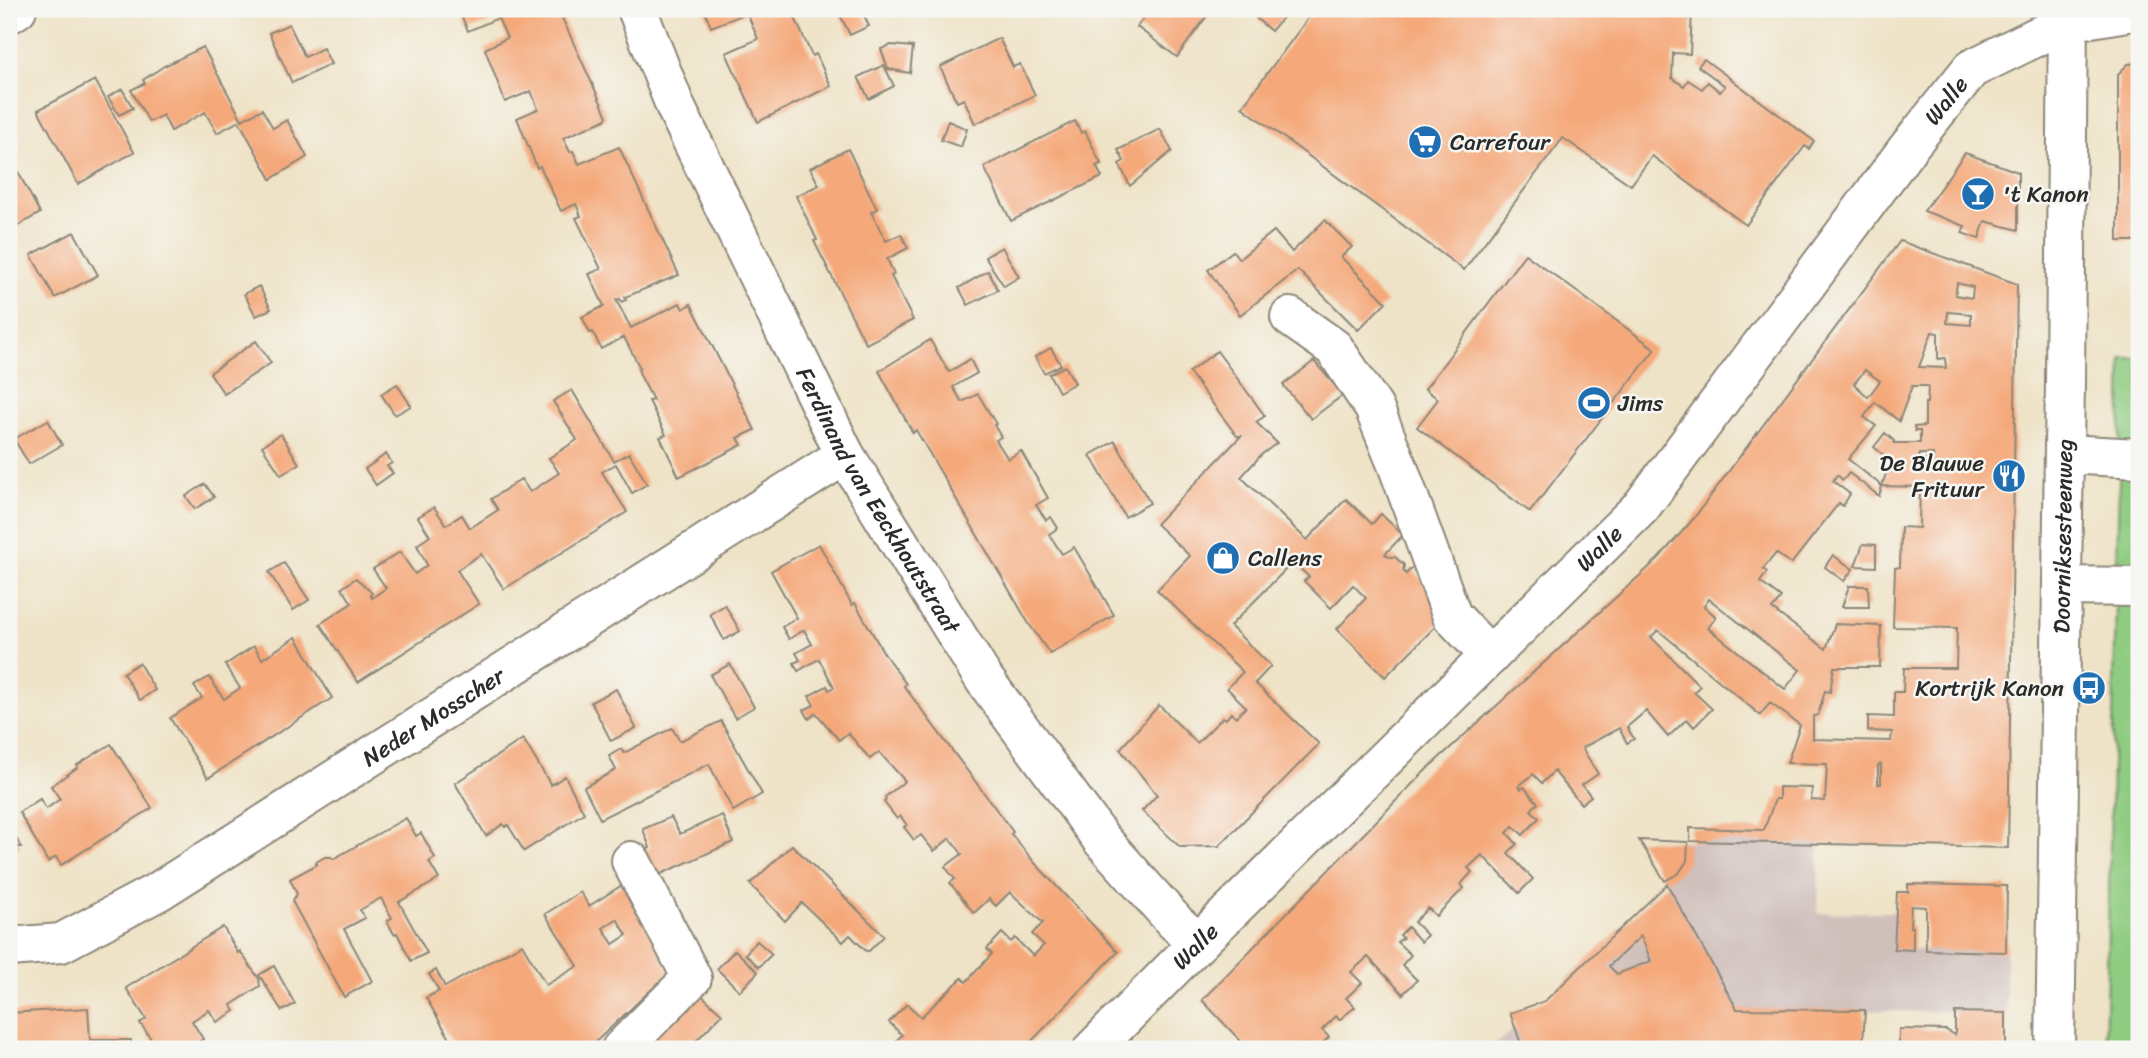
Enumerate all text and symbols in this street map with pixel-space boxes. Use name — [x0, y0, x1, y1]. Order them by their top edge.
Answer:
street label: Walle — [1913, 67, 1979, 135]
place label: Carrefour — [1450, 122, 1551, 163]
supermarket icon: Carrefour — [1406, 123, 1444, 161]
place label: 't Kanon — [2002, 174, 2089, 215]
bar icon: 't Kanon — [1959, 175, 1997, 213]
street label: Ferdinand van Eeckhoutstraat — [784, 360, 972, 644]
place label: Jims — [1617, 383, 1664, 424]
sports icon: Jims — [1575, 384, 1613, 422]
street label: Doorniksesteenweg — [2041, 438, 2085, 634]
place label: De Blauwe Frituur — [1880, 443, 1986, 510]
restaurant icon: De Blauwe Frituur — [1990, 457, 2028, 495]
street label: Walle — [1566, 515, 1633, 582]
place label: Callens — [1248, 538, 1322, 579]
shop icon: Callens — [1204, 539, 1242, 577]
street label: Neder Mosscher — [354, 655, 515, 778]
place label: Kortrijk Kanon — [1915, 668, 2064, 709]
bus stop icon: Kortrijk Kanon — [2070, 669, 2108, 707]
street label: Walle — [1162, 913, 1229, 980]

